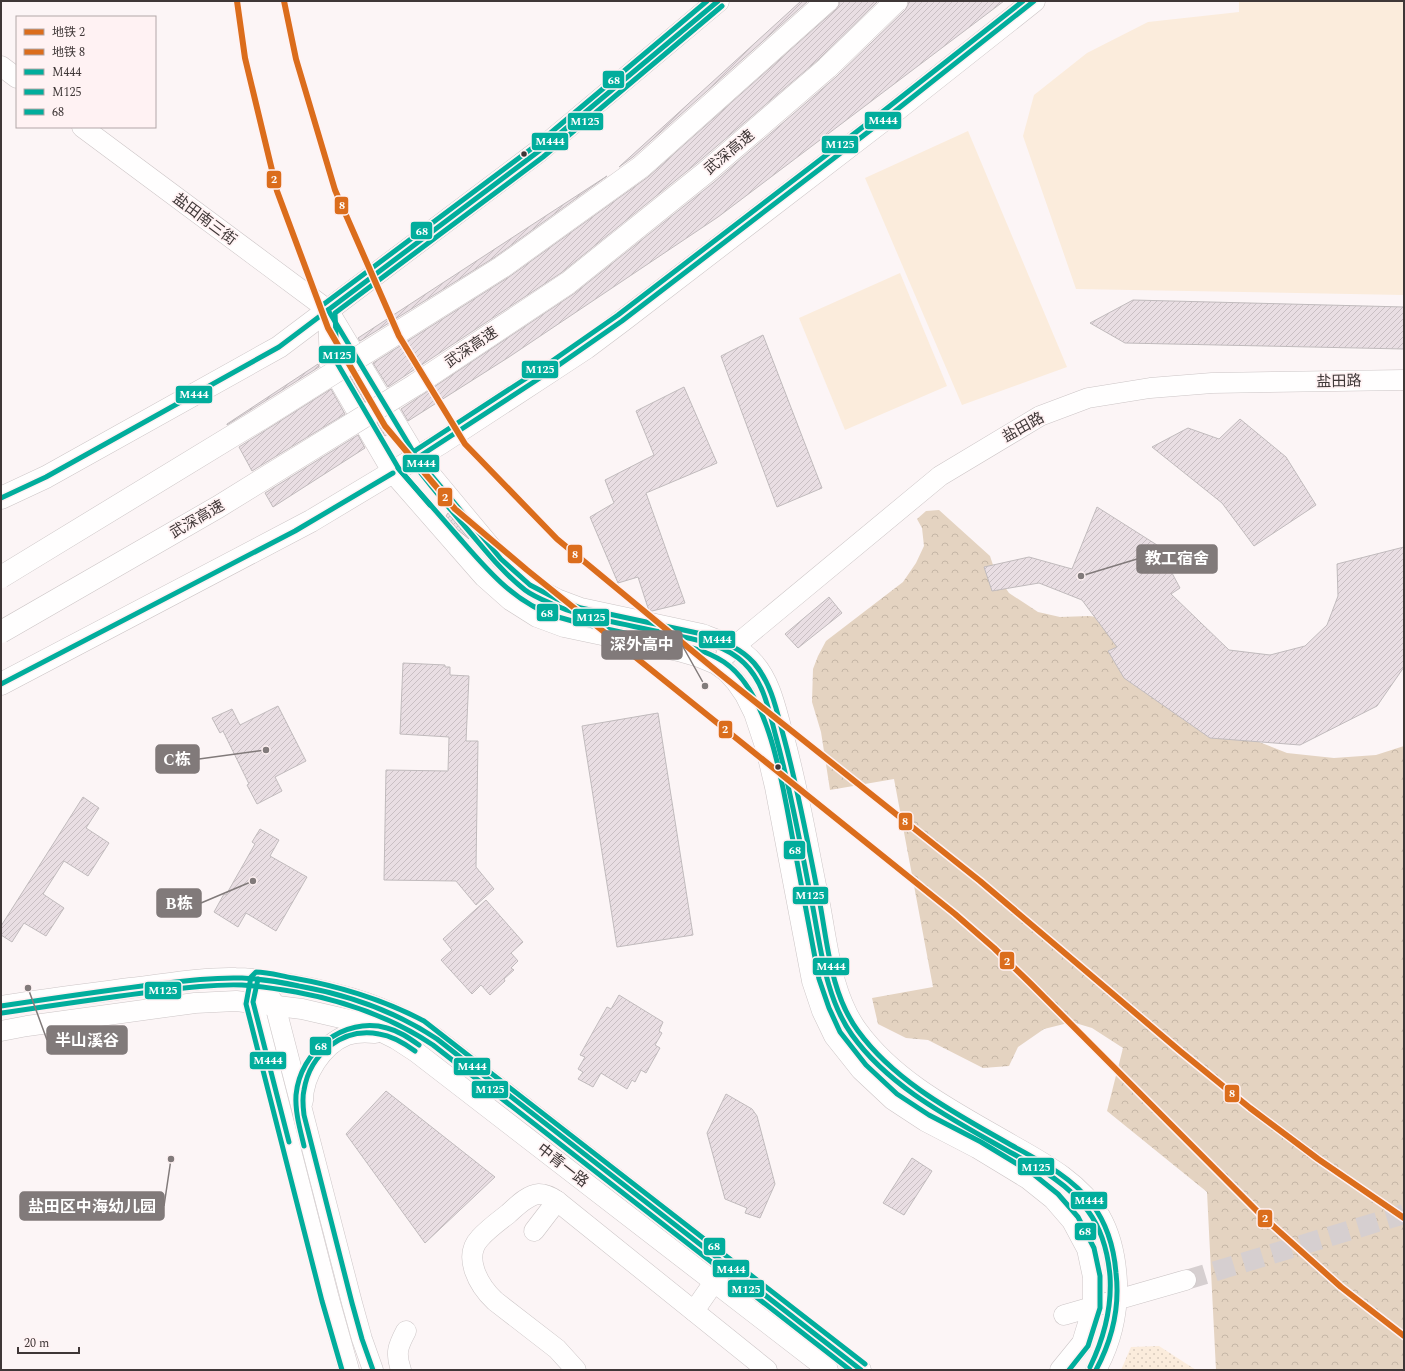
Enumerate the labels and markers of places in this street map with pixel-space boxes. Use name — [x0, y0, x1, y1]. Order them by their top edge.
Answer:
unlabelled marker — [519, 149, 529, 159]
callout: 教工宿舍 — [1137, 545, 1217, 573]
callout: 深外高中 — [602, 631, 682, 659]
callout: C栋 — [156, 745, 199, 773]
unlabelled marker — [773, 762, 783, 772]
callout: B栋 — [157, 889, 201, 917]
callout: 半山溪谷 — [47, 1026, 127, 1054]
callout: 盐田区中海幼儿园 — [20, 1192, 164, 1220]

